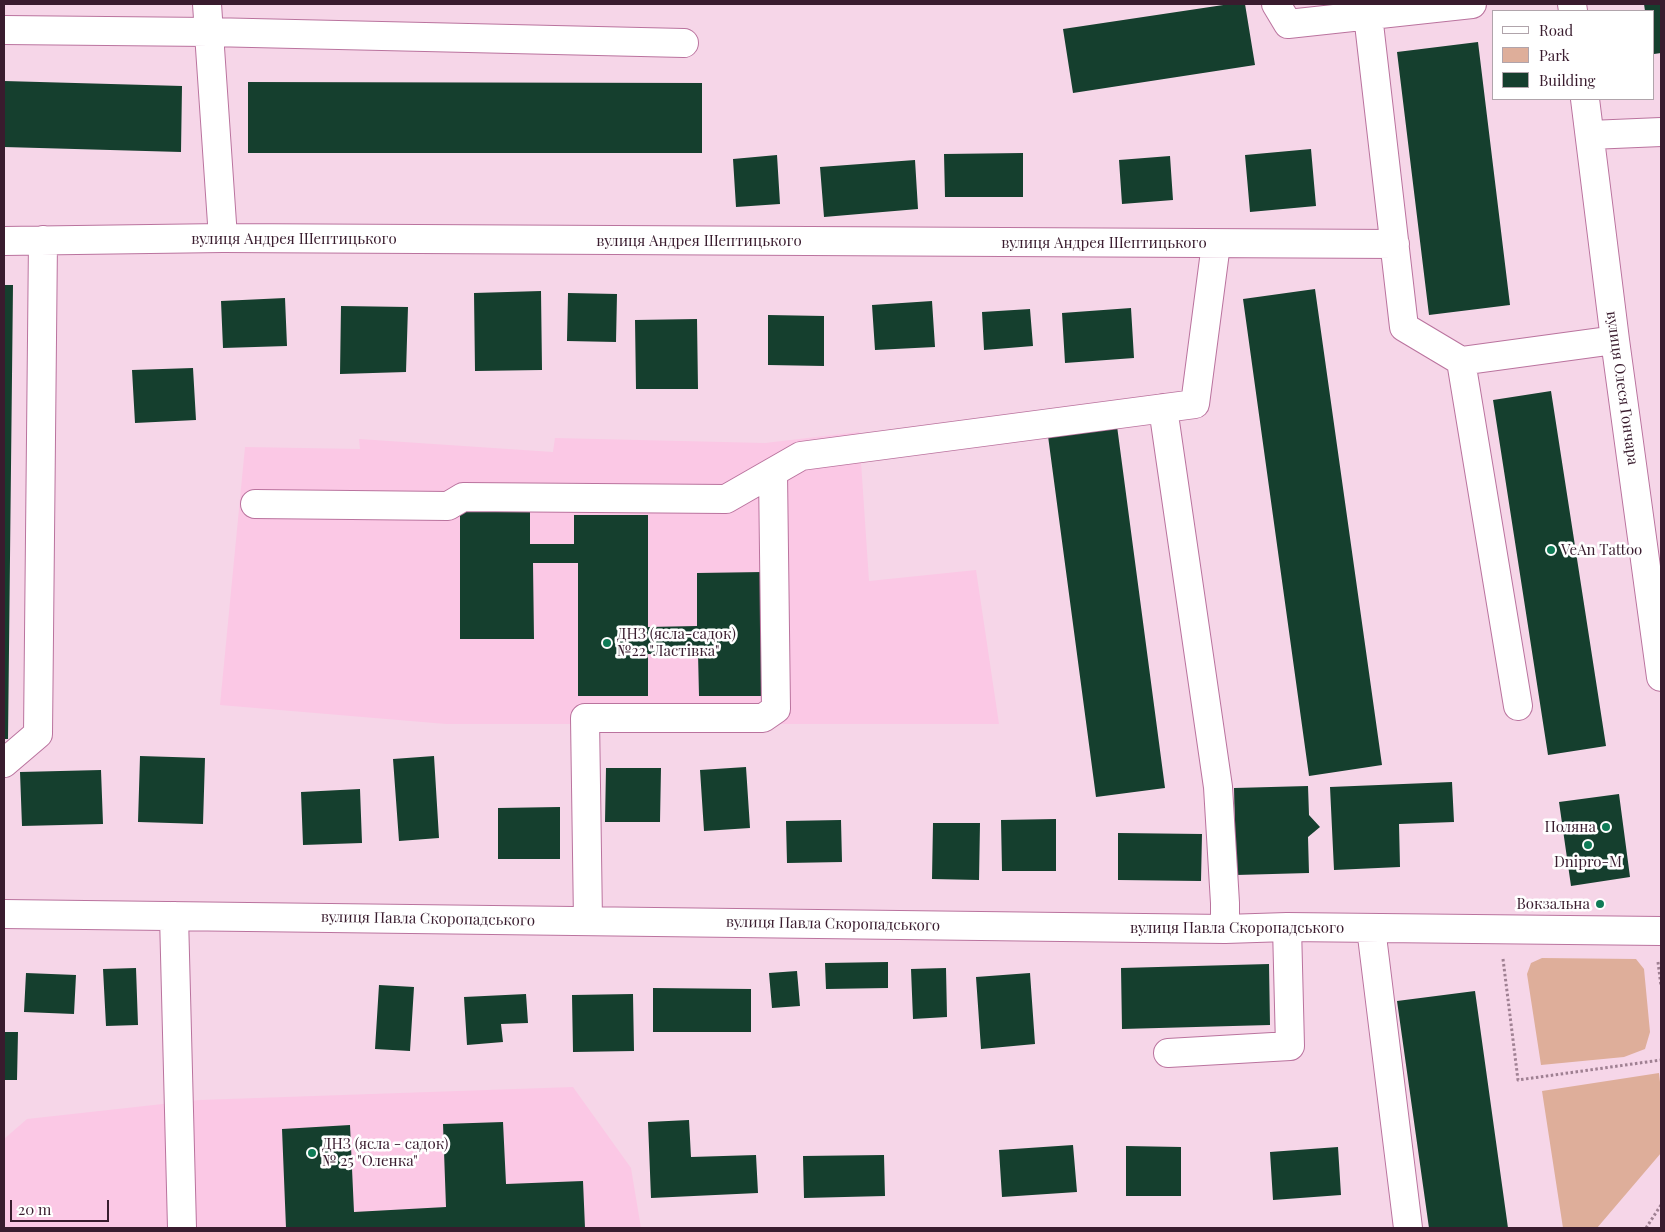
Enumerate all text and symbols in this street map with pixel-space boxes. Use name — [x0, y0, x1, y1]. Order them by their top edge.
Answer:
legend — [1492, 10, 1655, 100]
text: Road — [1539, 20, 1573, 40]
text: Park — [1539, 45, 1570, 65]
text: Building — [1539, 70, 1595, 90]
street label: вулиця Андрея Шептицького — [191, 230, 397, 248]
street label: вулиця Андрея Шептицького — [596, 232, 802, 250]
street label: вулиця Андрея Шептицького — [1001, 234, 1207, 252]
street label: вулиця Олеся Гончара — [1602, 310, 1642, 466]
place label: VeAn Tattoo — [1561, 541, 1642, 559]
marker: VeAn Tattoo — [1545, 544, 1557, 556]
place label: ДНЗ (ясла-садок) №22 "Ластівка" — [617, 625, 736, 660]
marker: ДНЗ (ясла-садок) №22 "Ластівка" — [601, 637, 613, 649]
place label: Поляна — [1545, 818, 1596, 836]
marker: Поляна — [1600, 821, 1612, 833]
marker: Dnipro-M — [1582, 839, 1594, 851]
place label: Dnipro-M — [1554, 853, 1622, 871]
place label: Вокзальна — [1516, 895, 1590, 913]
marker: Вокзальна — [1594, 898, 1606, 910]
street label: вулиця Павла Скоропадського — [321, 908, 535, 930]
street label: вулиця Павла Скоропадського — [726, 913, 940, 935]
street label: вулиця Павла Скоропадського — [1130, 919, 1344, 937]
place label: ДНЗ (ясла - садок) № 25 "Оленка" — [322, 1135, 448, 1170]
marker: ДНЗ (ясла - садок) № 25 "Оленка" — [306, 1147, 318, 1159]
scale bar — [12, 1190, 111, 1222]
text: 20 m — [18, 1199, 51, 1219]

